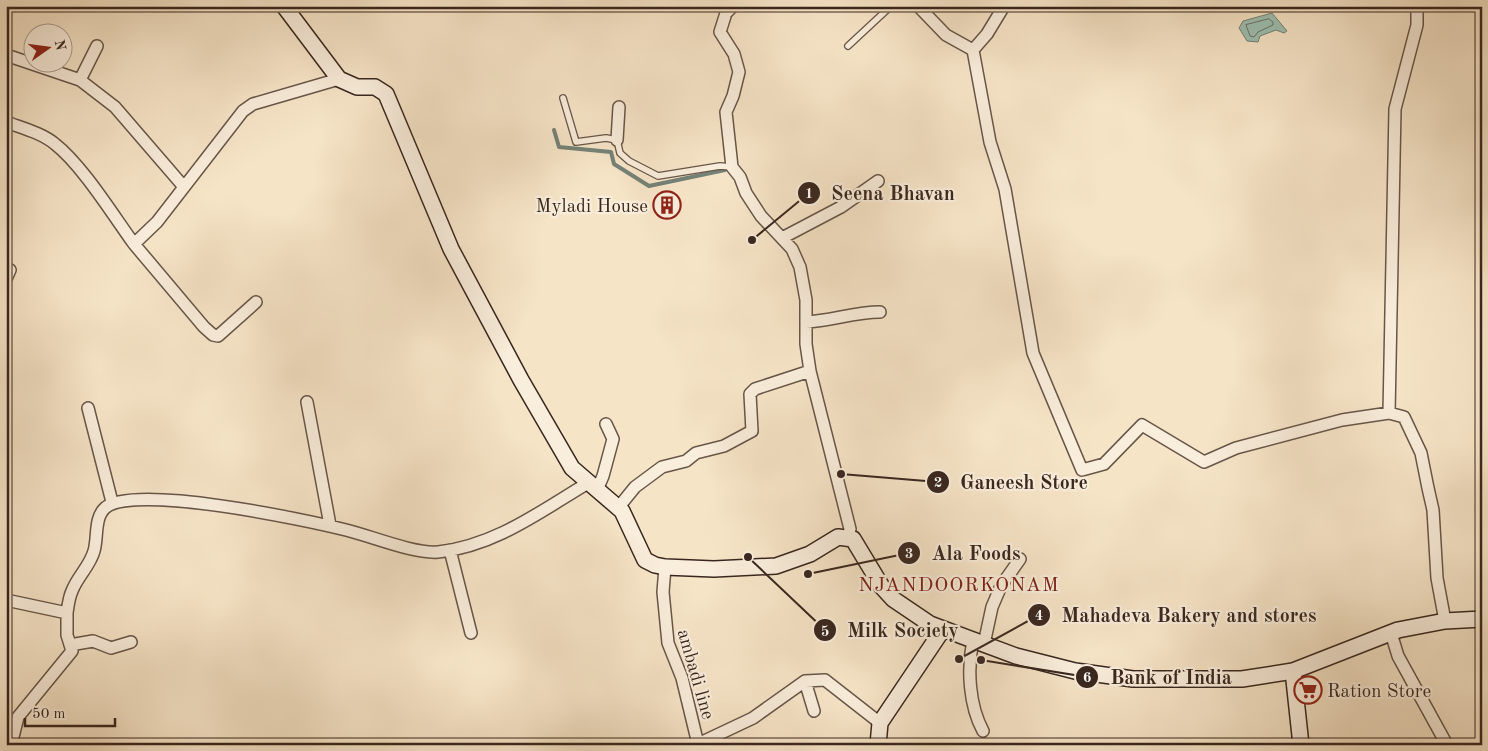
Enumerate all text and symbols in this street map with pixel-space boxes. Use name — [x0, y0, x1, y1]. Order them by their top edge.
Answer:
north arrow — [22, 22, 72, 72]
text: N — [52, 38, 68, 52]
callout: Seena Bhavan — [796, 176, 965, 211]
text: Seena Bhavan — [831, 185, 955, 205]
text: 1 — [805, 187, 813, 202]
building icon: Myladi House — [652, 190, 682, 220]
place label: Myladi House — [536, 198, 648, 217]
callout: Ganeesh Store — [925, 464, 1098, 499]
text: Ganeesh Store — [960, 474, 1088, 494]
text: 2 — [934, 476, 942, 491]
callout: Ala Foods — [896, 535, 1030, 570]
text: Ala Foods — [931, 545, 1021, 565]
text: 3 — [905, 547, 913, 562]
district label: NJANDOORKONAM — [858, 576, 1060, 596]
callout: Mahadeva Bakery and stores — [1026, 598, 1326, 633]
text: Mahadeva Bakery and stores — [1061, 607, 1317, 627]
text: 4 — [1035, 609, 1043, 624]
callout: Milk Society — [812, 613, 969, 648]
text: Milk Society — [847, 622, 959, 642]
text: 5 — [821, 625, 829, 640]
street label: ambadi line — [673, 627, 717, 722]
callout: Bank of India — [1075, 659, 1242, 694]
text: Bank of India — [1110, 669, 1232, 689]
text: 6 — [1083, 671, 1092, 686]
supermarket icon: Ration Store — [1293, 675, 1323, 705]
place label: Ration Store — [1327, 683, 1431, 702]
scale bar — [25, 696, 115, 728]
text: 50 m — [32, 707, 66, 722]

